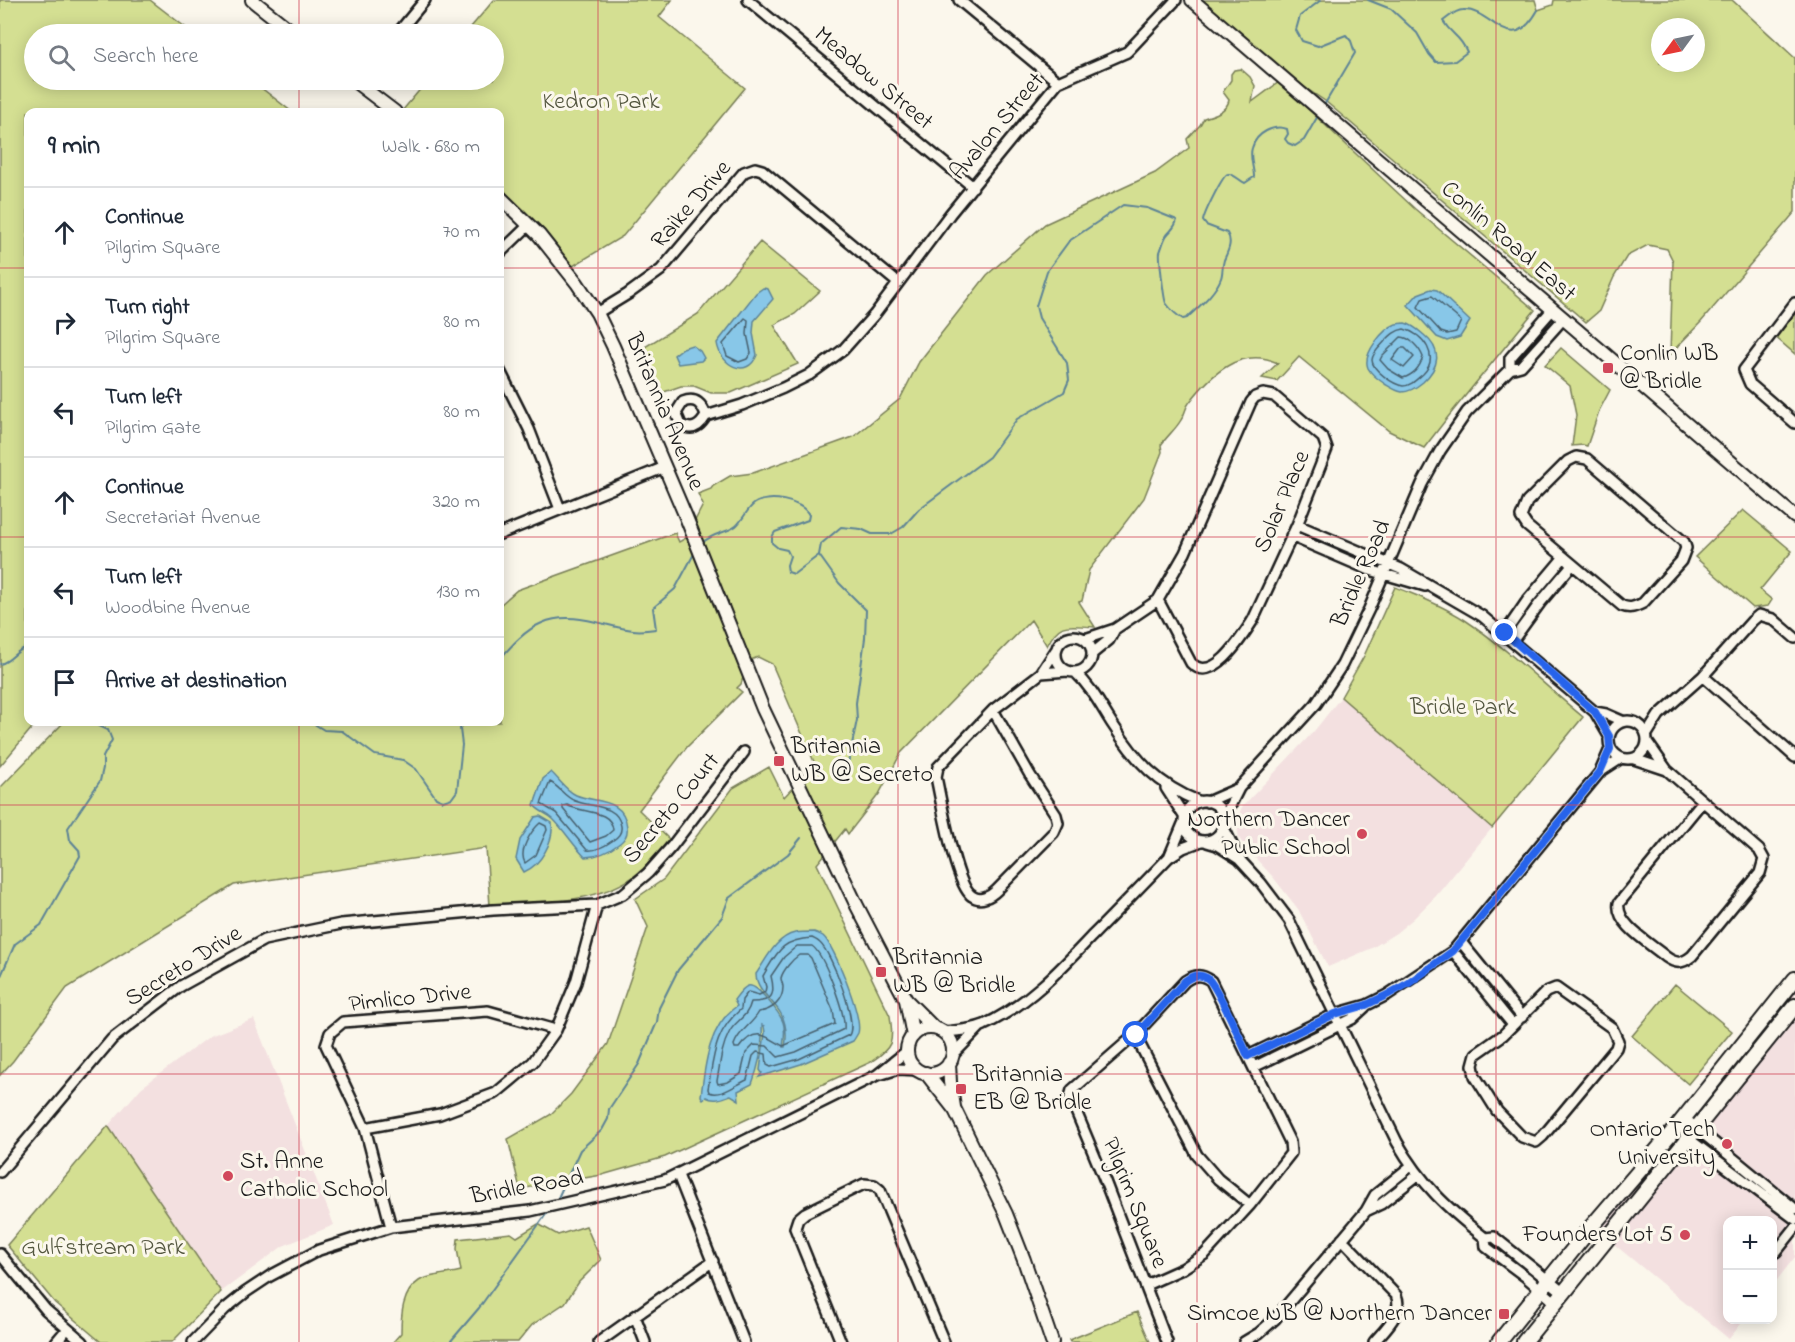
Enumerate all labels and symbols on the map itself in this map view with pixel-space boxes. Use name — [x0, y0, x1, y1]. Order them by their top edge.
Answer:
north arrow — [1651, 18, 1705, 72]
street label: Meadow Street — [806, 19, 940, 139]
street label: Avalon Street — [942, 65, 1054, 189]
park label: Kedron Park — [543, 85, 660, 120]
street label: Raike Drive — [643, 153, 741, 257]
street label: Conlin Road East — [1432, 173, 1584, 311]
street label: Britannia Avenue — [615, 327, 713, 496]
place label: Conlin WB @ Bridle — [1620, 337, 1718, 400]
marker: Conlin WB @ Bridle — [1601, 361, 1615, 375]
street label: Solar Place — [1246, 445, 1320, 559]
street label: Bridle Road — [1322, 514, 1401, 634]
route end — [1491, 619, 1517, 645]
park label: Bridle Park — [1409, 691, 1516, 726]
place label: Britannia WB @ Secreto — [790, 730, 933, 793]
street label: Secreto Court — [615, 746, 729, 872]
marker: Britannia WB @ Secreto — [772, 754, 786, 768]
place label: Northern Dancer Public School — [1187, 803, 1351, 866]
marker: Northern Dancer Public School — [1355, 827, 1369, 841]
street label: Secreto Drive — [119, 917, 249, 1017]
place label: Britannia WB @ Bridle — [892, 941, 1016, 1004]
marker: Britannia WB @ Bridle — [874, 965, 888, 979]
street label: Pimlico Drive — [347, 975, 473, 1023]
route start — [1122, 1021, 1148, 1047]
place label: Britannia EB @ Bridle — [972, 1058, 1092, 1121]
marker: Britannia EB @ Bridle — [954, 1082, 968, 1096]
place label: Ontario Tech University — [1590, 1113, 1715, 1177]
street label: Pilgrim Square — [1092, 1132, 1176, 1274]
marker: Ontario Tech University — [1720, 1137, 1734, 1151]
place label: St. Anne Catholic School — [240, 1145, 388, 1208]
street label: Bridle Road — [467, 1161, 587, 1215]
marker: St. Anne Catholic School — [221, 1169, 235, 1183]
place label: Founders Lot 5 — [1522, 1218, 1673, 1253]
marker: Founders Lot 5 — [1678, 1228, 1692, 1242]
park label: Gulfstream Park — [21, 1231, 185, 1266]
place label: Simcoe NB @ Northern Dancer — [1187, 1297, 1493, 1332]
marker: Simcoe NB @ Northern Dancer — [1497, 1307, 1511, 1321]

